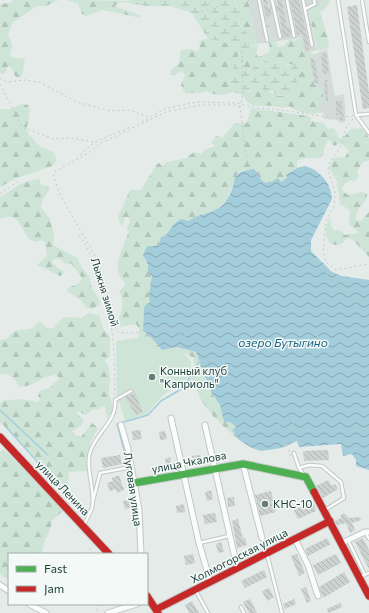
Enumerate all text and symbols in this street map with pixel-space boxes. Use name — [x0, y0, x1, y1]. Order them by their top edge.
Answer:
street label: Лыжня зимой — [89, 256, 122, 328]
water label: озеро Бутыгино — [238, 335, 328, 349]
place label: Конный клуб "Каприоль" — [160, 364, 227, 390]
marker: Конный клуб "Каприоль" — [147, 372, 157, 382]
street label: улица Чкалова — [151, 448, 227, 475]
street label: Луговая улица — [122, 451, 145, 527]
street label: улица Ленина — [34, 458, 93, 518]
place label: КНС-10 — [273, 497, 313, 510]
marker: КНС-10 — [260, 499, 270, 509]
street label: Холмогорская улица — [188, 525, 289, 586]
legend — [8, 553, 148, 605]
text: Fast — [44, 561, 67, 575]
text: Jam — [44, 581, 64, 596]

